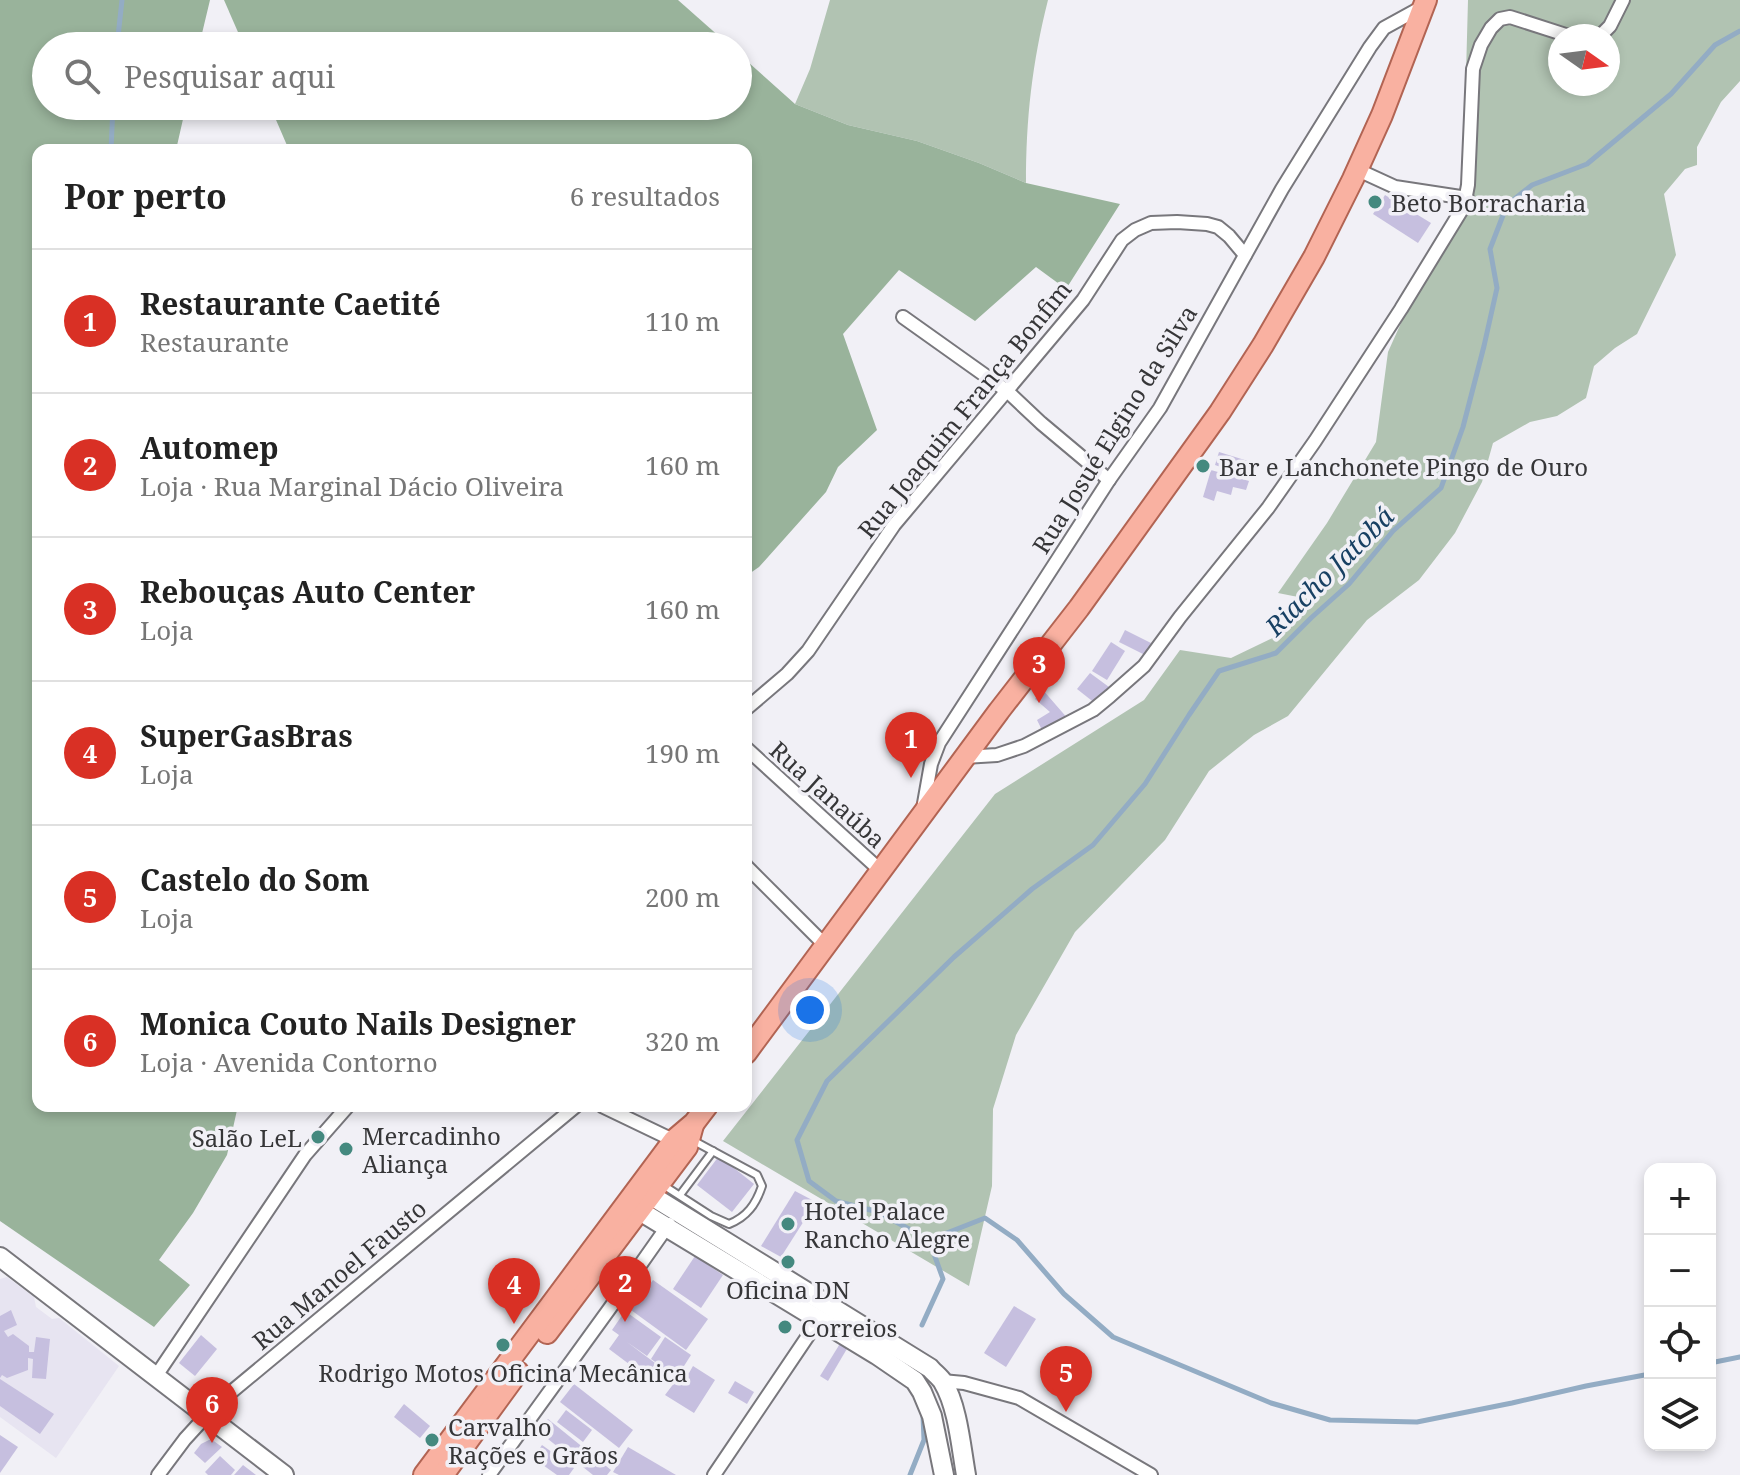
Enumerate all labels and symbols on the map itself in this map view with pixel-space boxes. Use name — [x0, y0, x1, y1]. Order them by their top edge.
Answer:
north arrow — [1548, 24, 1620, 96]
place label: Beto Borracharia — [1391, 186, 1586, 219]
marker: Beto Borracharia — [1366, 193, 1384, 211]
street label: Rua Joaquim França Bonfim — [850, 273, 1078, 545]
street label: Rua Josué Elgino da Silva — [1024, 299, 1204, 559]
place label: Bar e Lanchonete Pingo de Ouro — [1219, 450, 1588, 483]
marker: Bar e Lanchonete Pingo de Ouro — [1194, 457, 1212, 475]
water label: Riacho Jatobá — [1256, 499, 1401, 644]
pin: 3 — [1013, 637, 1065, 703]
pin: 1 — [885, 712, 937, 778]
street label: Rua Janaúba — [763, 733, 893, 855]
your location — [790, 990, 830, 1030]
place label: Mercadinho Aliança — [362, 1119, 501, 1180]
place label: Salão LeL — [192, 1121, 302, 1154]
marker: Salão LeL — [309, 1128, 327, 1146]
marker: Mercadinho Aliança — [337, 1140, 355, 1158]
street label: Rua Manoel Fausto — [245, 1191, 433, 1357]
place label: Hotel Palace Rancho Alegre — [804, 1194, 970, 1255]
marker: Hotel Palace Rancho Alegre — [779, 1215, 797, 1233]
marker: Oficina DN — [779, 1253, 797, 1271]
pin: 2 — [599, 1256, 651, 1322]
pin: 4 — [488, 1258, 540, 1324]
place label: Oficina DN — [726, 1273, 850, 1306]
place label: Correios — [801, 1311, 897, 1344]
marker: Correios — [776, 1318, 794, 1336]
marker: Rodrigo Motos Oficina Mecânica — [494, 1336, 512, 1354]
pin: 5 — [1040, 1346, 1092, 1412]
place label: Rodrigo Motos Oficina Mecânica — [318, 1356, 688, 1389]
pin: 6 — [186, 1377, 238, 1443]
place label: Carvalho Rações e Grãos — [448, 1410, 618, 1471]
marker: Carvalho Rações e Grãos — [423, 1431, 441, 1449]

